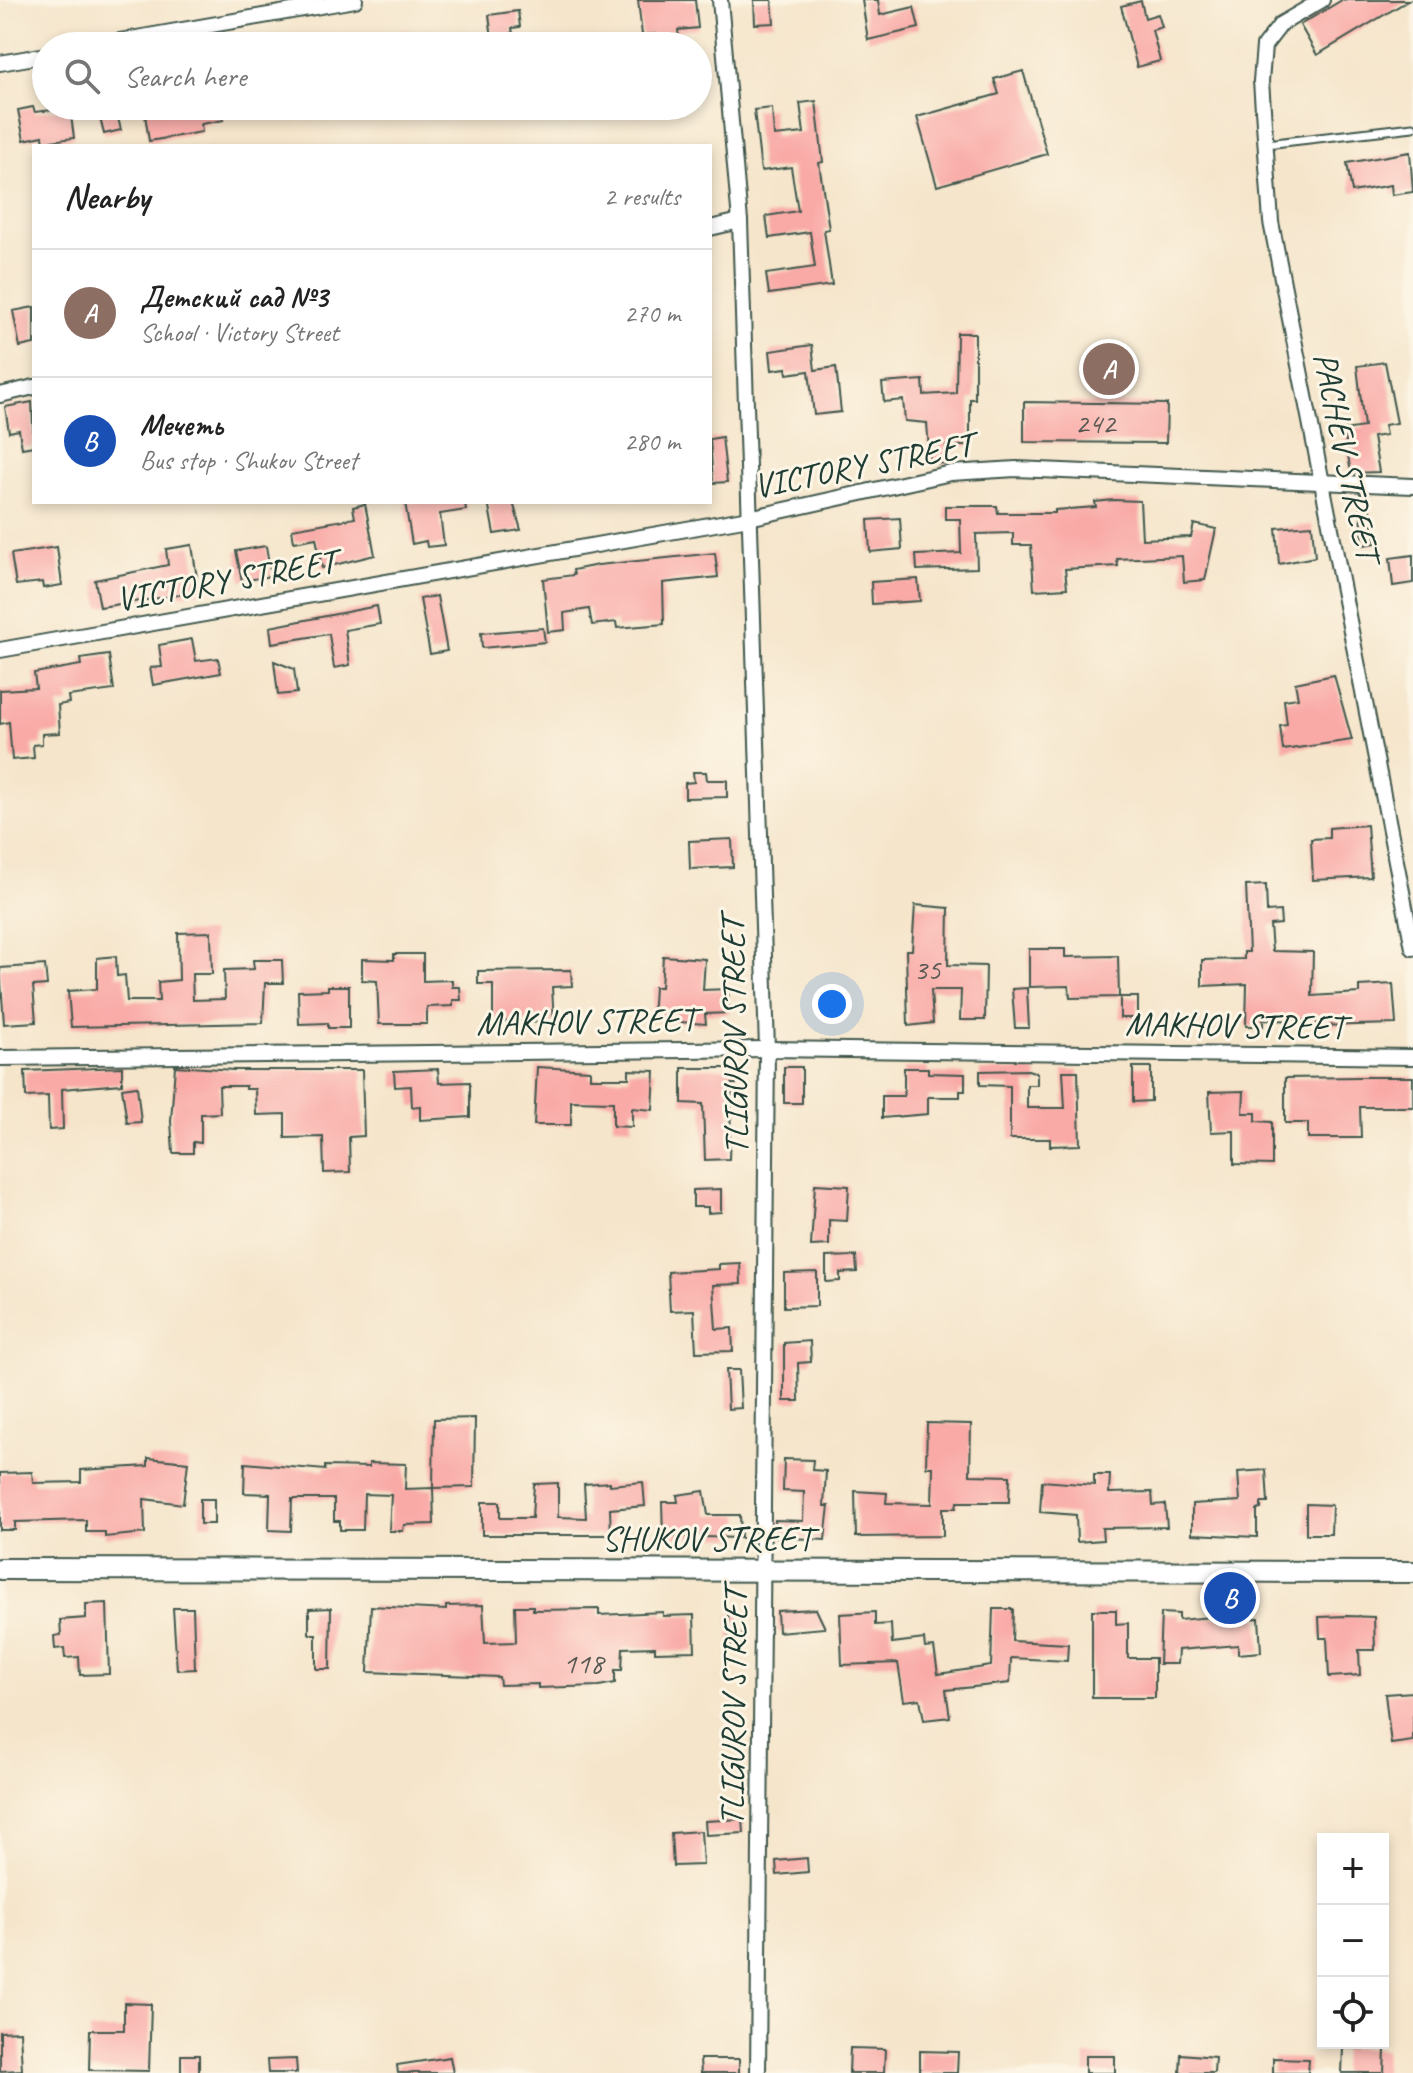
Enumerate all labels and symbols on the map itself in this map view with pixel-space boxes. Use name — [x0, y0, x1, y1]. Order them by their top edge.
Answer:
pin: A — [1083, 339, 1135, 399]
street label: PACHEV STREET — [1304, 348, 1392, 572]
house number: 242 — [1075, 404, 1118, 442]
street label: VICTORY STREET — [750, 421, 984, 507]
street label: VICTORY STREET — [113, 538, 347, 620]
street label: TLIGUROV STREET — [710, 908, 758, 1155]
house number: 35 — [914, 950, 942, 988]
your location — [812, 984, 852, 1024]
street label: MAKHOV STREET — [476, 997, 705, 1044]
street label: MAKHOV STREET — [1125, 1002, 1354, 1049]
street label: SHUKOV STREET — [602, 1517, 820, 1560]
pin: B — [1204, 1568, 1256, 1628]
street label: TLIGUROV STREET — [709, 1579, 757, 1826]
house number: 118 — [563, 1644, 606, 1682]

